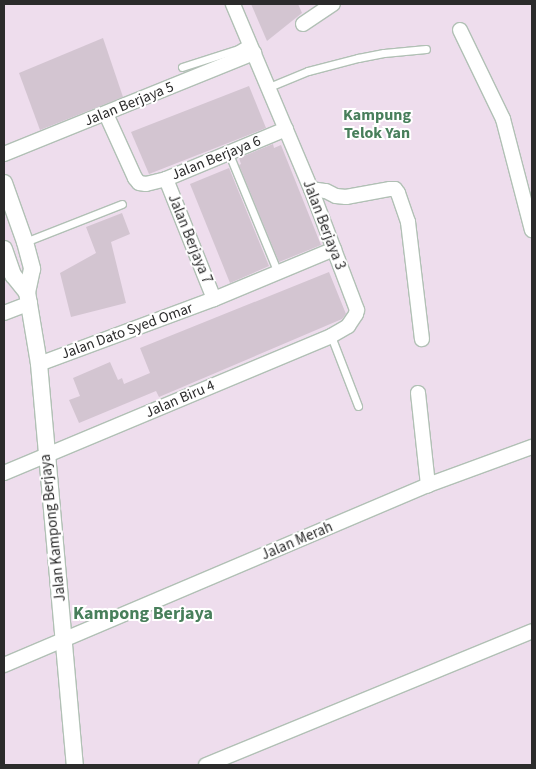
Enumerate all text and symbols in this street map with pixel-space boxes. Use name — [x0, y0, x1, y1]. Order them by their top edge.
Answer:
street label: Jalan Berjaya 5 — [82, 78, 176, 130]
district label: Kampung Telok Yan — [343, 105, 411, 143]
street label: Jalan Berjaya 6 — [169, 132, 263, 184]
street label: Jalan Berjaya 3 — [299, 178, 349, 272]
street label: Jalan Berjaya 7 — [164, 192, 216, 286]
street label: Jalan Dato Syed Omar — [59, 299, 195, 363]
street label: Jalan Biru 4 — [143, 376, 217, 422]
street label: Jalan Kampong Berjaya — [36, 453, 70, 603]
street label: Jalan Merah — [258, 518, 336, 564]
district label: Kampong Berjaya — [73, 603, 213, 625]

